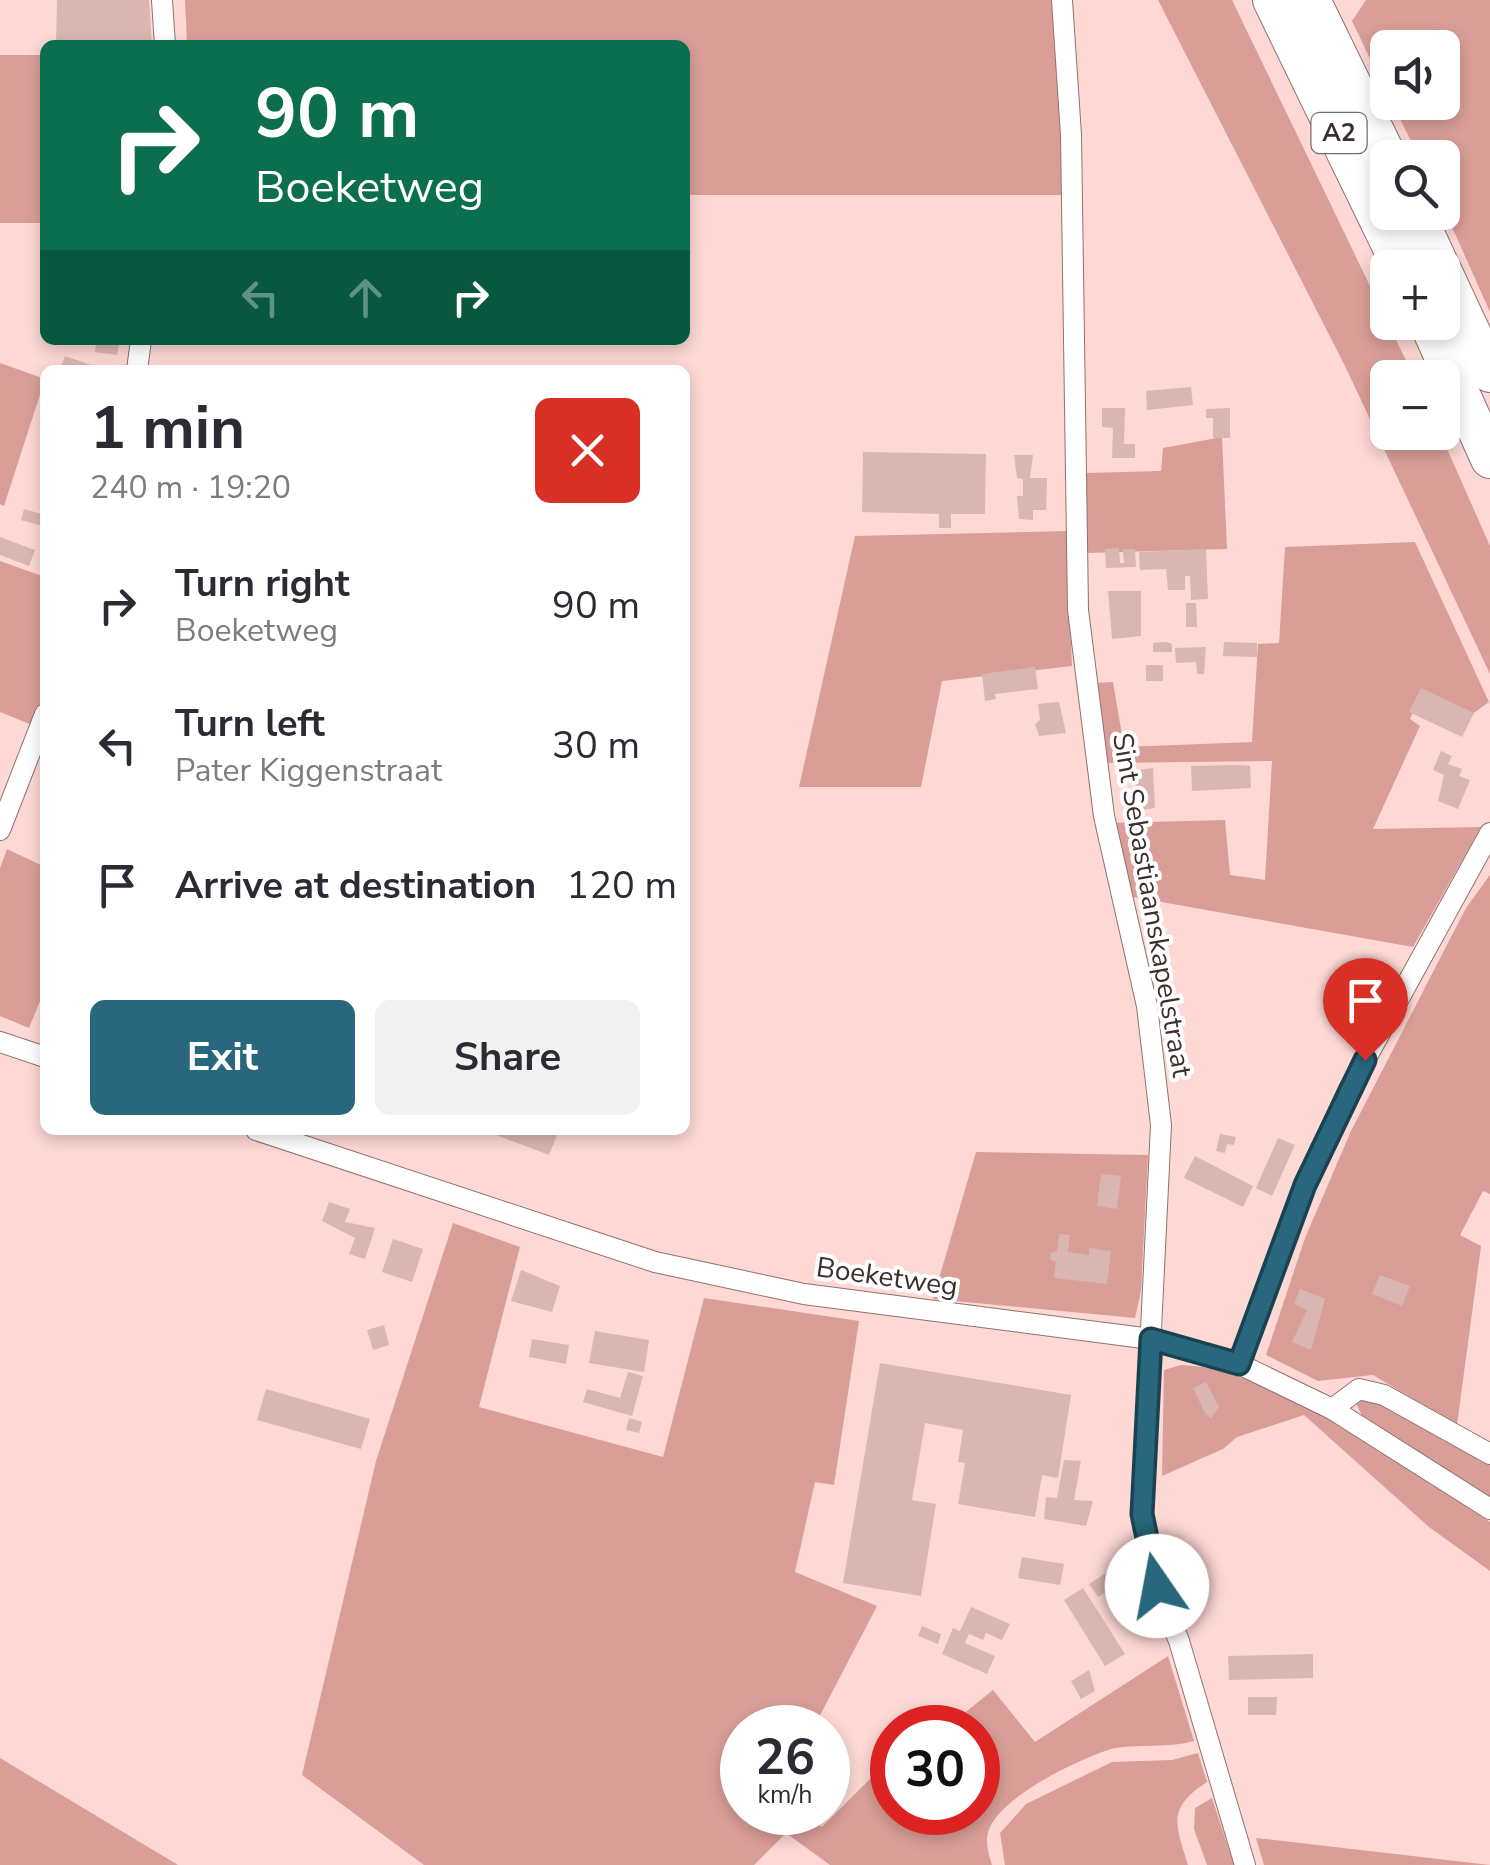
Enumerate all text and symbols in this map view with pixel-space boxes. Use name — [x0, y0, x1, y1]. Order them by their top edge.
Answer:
map controls — [1370, 30, 1460, 450]
button: sound — [1370, 30, 1460, 120]
text: 90 m — [255, 66, 419, 162]
icon: right — [90, 80, 220, 210]
road number: A2 — [1312, 113, 1366, 153]
button: search — [1370, 140, 1460, 230]
text: Boeketweg — [255, 157, 484, 218]
button: + — [1370, 250, 1460, 340]
icon: left — [233, 270, 288, 325]
icon: ahead — [338, 270, 393, 325]
icon: right — [443, 270, 498, 325]
button: − — [1370, 360, 1460, 450]
text: 1 min — [90, 387, 245, 469]
button: close — [535, 398, 640, 503]
text: 240 m · 19:20 — [90, 466, 291, 509]
text: Turn right — [175, 558, 350, 609]
icon: right — [90, 578, 145, 633]
text: 90 m — [552, 580, 640, 631]
text: Boeketweg — [175, 609, 338, 652]
text: Turn left — [175, 698, 325, 749]
icon: left — [90, 718, 145, 773]
text: 30 m — [552, 720, 640, 771]
street label: Sint Sebastiaanskapelstraat — [1103, 730, 1201, 1080]
text: Pater Kiggenstraat — [175, 749, 442, 792]
icon: arrive — [90, 858, 145, 913]
text: Arrive at destination — [175, 860, 536, 911]
text: 120 m — [566, 860, 677, 911]
pin — [1323, 958, 1408, 1061]
icon: arrive — [1338, 973, 1393, 1028]
button: Exit — [90, 1000, 355, 1115]
button: Share — [375, 1000, 640, 1115]
street label: Boeketweg — [814, 1248, 960, 1306]
position arrow — [1105, 1534, 1209, 1638]
speed limit sign: 30 — [870, 1705, 1000, 1835]
text: 26 — [755, 1723, 815, 1792]
text: km/h — [757, 1778, 813, 1812]

